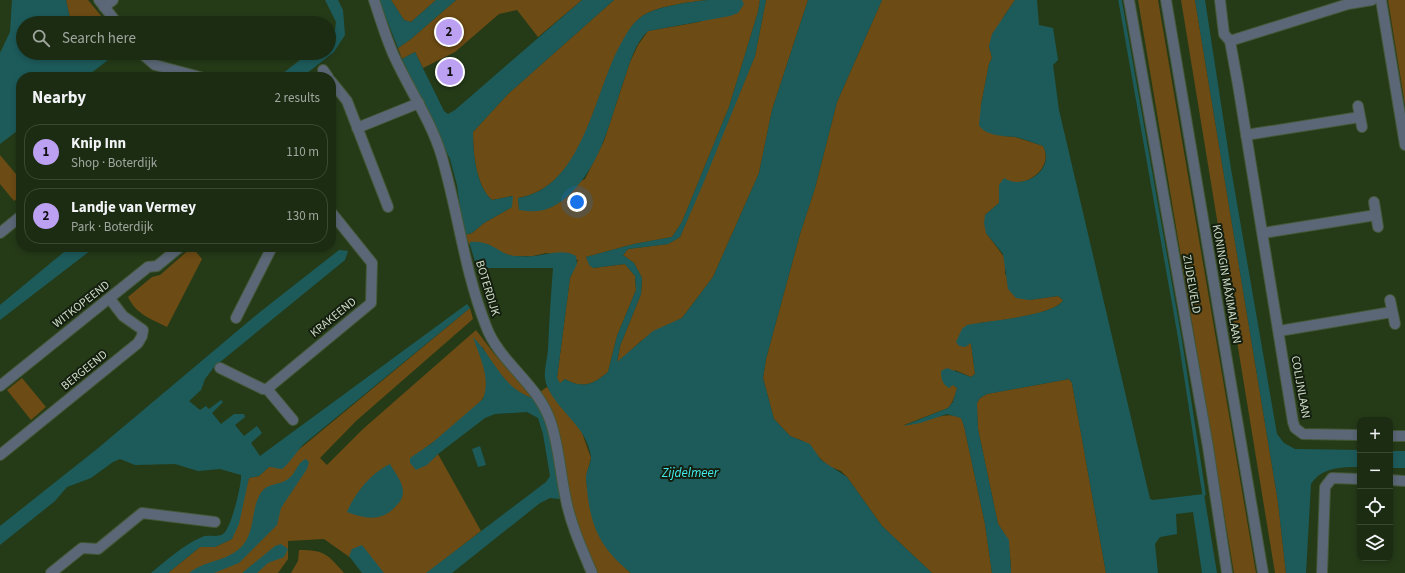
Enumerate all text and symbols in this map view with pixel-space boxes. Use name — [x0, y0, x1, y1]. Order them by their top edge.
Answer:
search box — [16, 16, 336, 60]
pin: 2 — [436, 17, 462, 47]
icon: search — [30, 27, 52, 49]
text: Search here — [62, 28, 136, 49]
pin: 1 — [437, 57, 463, 87]
text: Nearby — [32, 86, 86, 110]
text: 2 results — [275, 89, 320, 107]
text: Knip Inn — [71, 133, 126, 154]
text: 1 — [43, 143, 49, 161]
text: 110 m — [286, 143, 319, 161]
text: Shop · Boterdijk — [71, 154, 157, 172]
your location — [567, 192, 587, 212]
text: Landje van Vermey — [71, 197, 196, 218]
text: 2 — [43, 207, 49, 225]
text: 130 m — [286, 207, 319, 225]
text: Park · Boterdijk — [71, 218, 153, 236]
street label: KONINGIN MÁXIMALAAN — [1208, 223, 1245, 345]
street label: ZIJDELVELD — [1178, 253, 1205, 315]
street label: BOTERDIJK — [471, 258, 504, 318]
street label: WITKOPEEND — [49, 277, 113, 332]
street label: KRAKEEND — [307, 293, 360, 341]
street label: BERGEEND — [57, 346, 111, 394]
street label: COLIJNLAAN — [1287, 354, 1314, 420]
map controls — [1357, 417, 1393, 561]
button: + — [1357, 417, 1393, 453]
button: − — [1357, 453, 1393, 489]
water label: Zijdelmeer — [661, 464, 719, 482]
button: locate — [1357, 489, 1393, 525]
button: layers — [1357, 525, 1393, 561]

